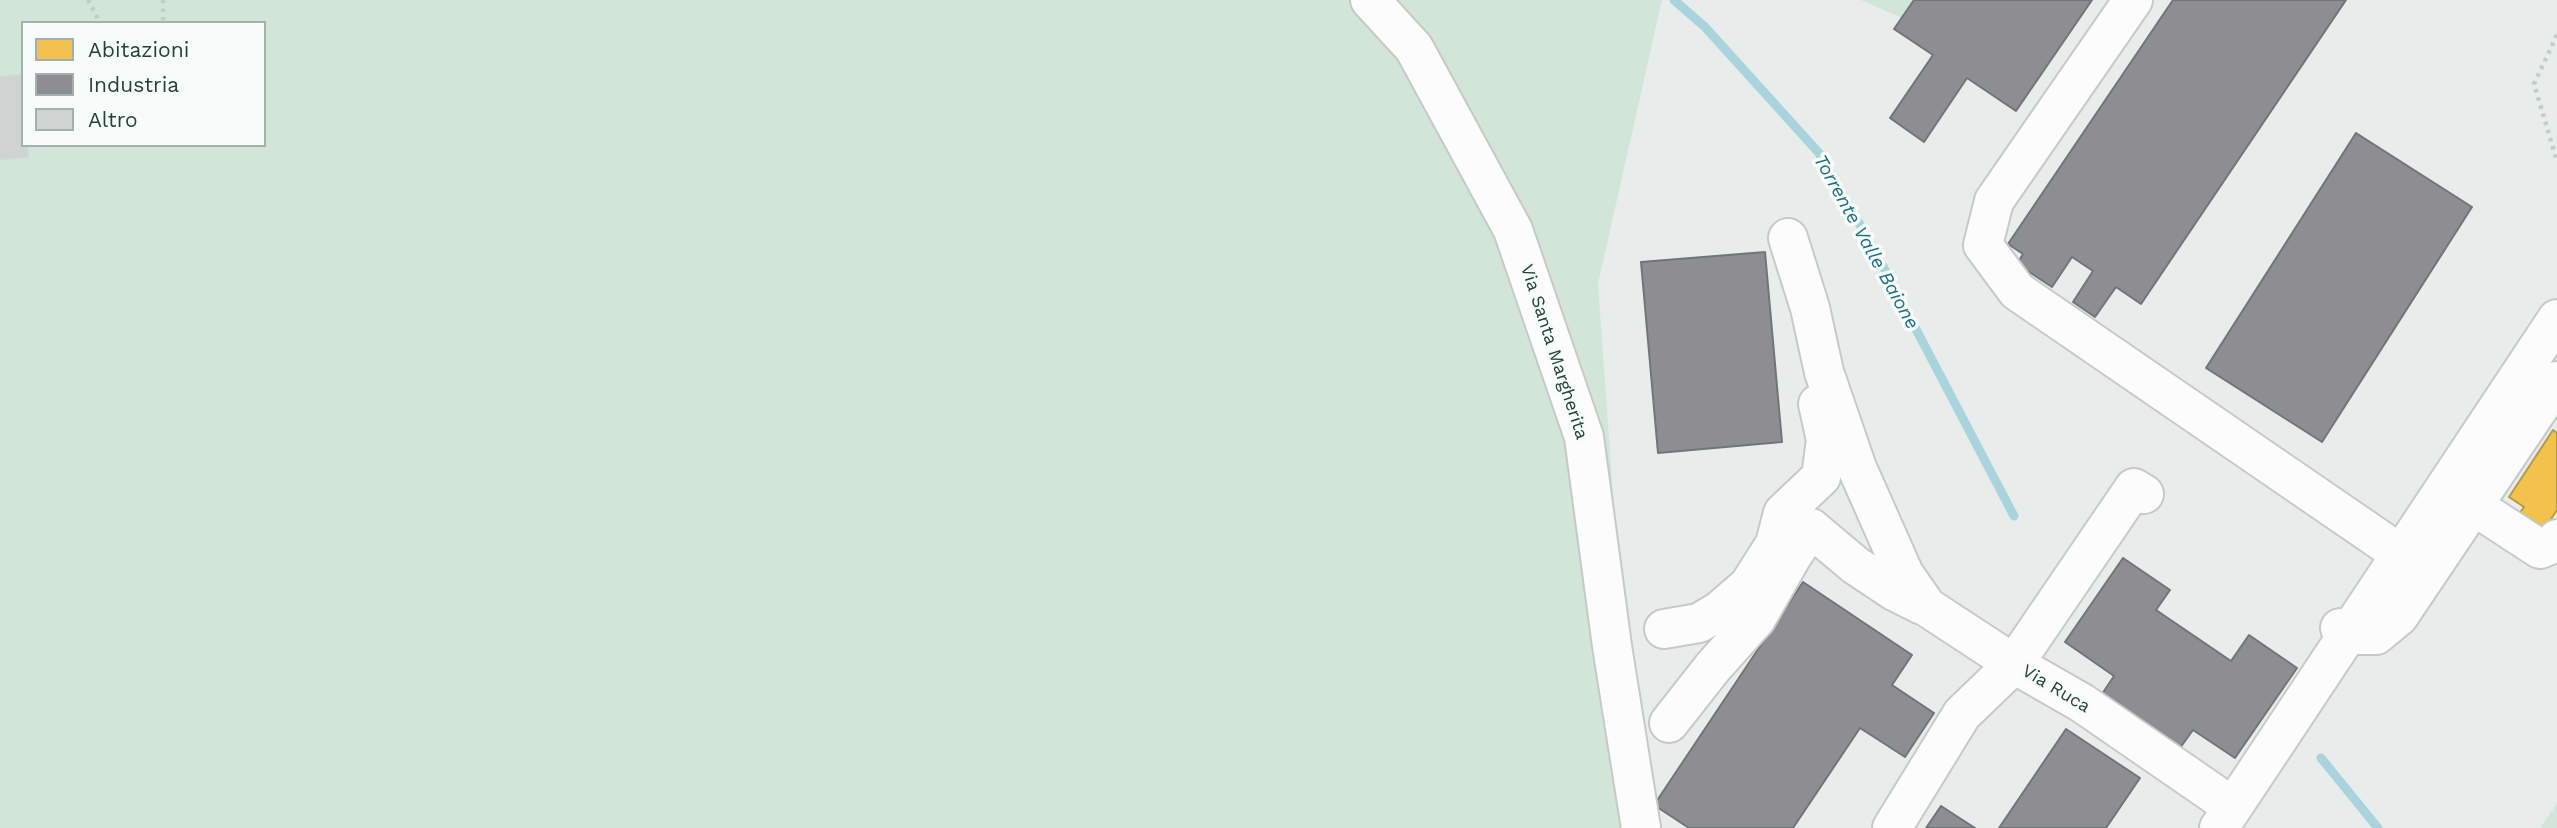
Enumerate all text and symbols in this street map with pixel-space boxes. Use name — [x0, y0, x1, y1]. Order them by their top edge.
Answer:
legend — [21, 21, 266, 147]
text: Abitazioni — [88, 37, 189, 62]
text: Industria — [88, 72, 179, 97]
text: Altro — [88, 107, 138, 132]
water label: Torrente Valle Baione — [1808, 151, 1924, 333]
street label: Via Santa Margherita — [1516, 262, 1592, 442]
street label: Via Ruca — [2018, 660, 2094, 718]

